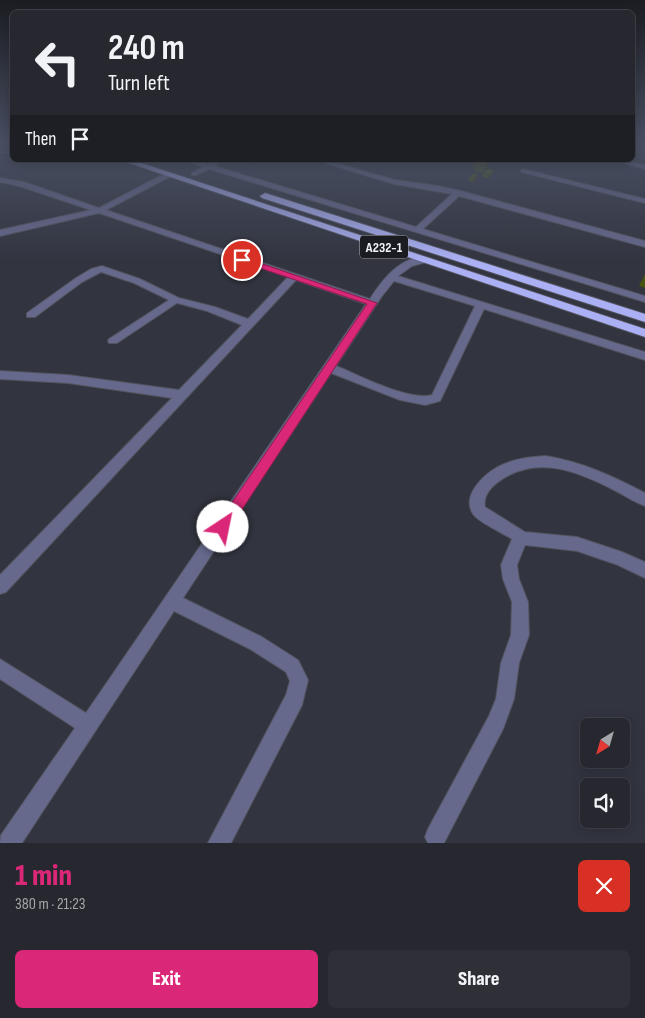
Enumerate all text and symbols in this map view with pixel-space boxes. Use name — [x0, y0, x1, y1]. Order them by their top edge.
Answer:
text: 240 m — [108, 27, 185, 70]
icon: left — [25, 30, 90, 95]
text: Turn left — [108, 70, 170, 97]
icon: arrive — [66, 125, 94, 153]
text: Then — [25, 128, 56, 151]
road number: A232-1 — [360, 236, 408, 258]
pin — [221, 239, 263, 281]
icon: arrive — [228, 246, 256, 274]
position arrow — [196, 500, 248, 552]
north arrow — [580, 718, 630, 768]
map controls — [580, 718, 630, 828]
button: sound — [580, 778, 630, 828]
text: 1 min — [15, 858, 72, 894]
button: close — [578, 860, 630, 912]
text: 380 m · 21:23 — [15, 895, 86, 914]
button: Exit — [15, 950, 318, 1008]
button: Share — [328, 950, 630, 1008]

